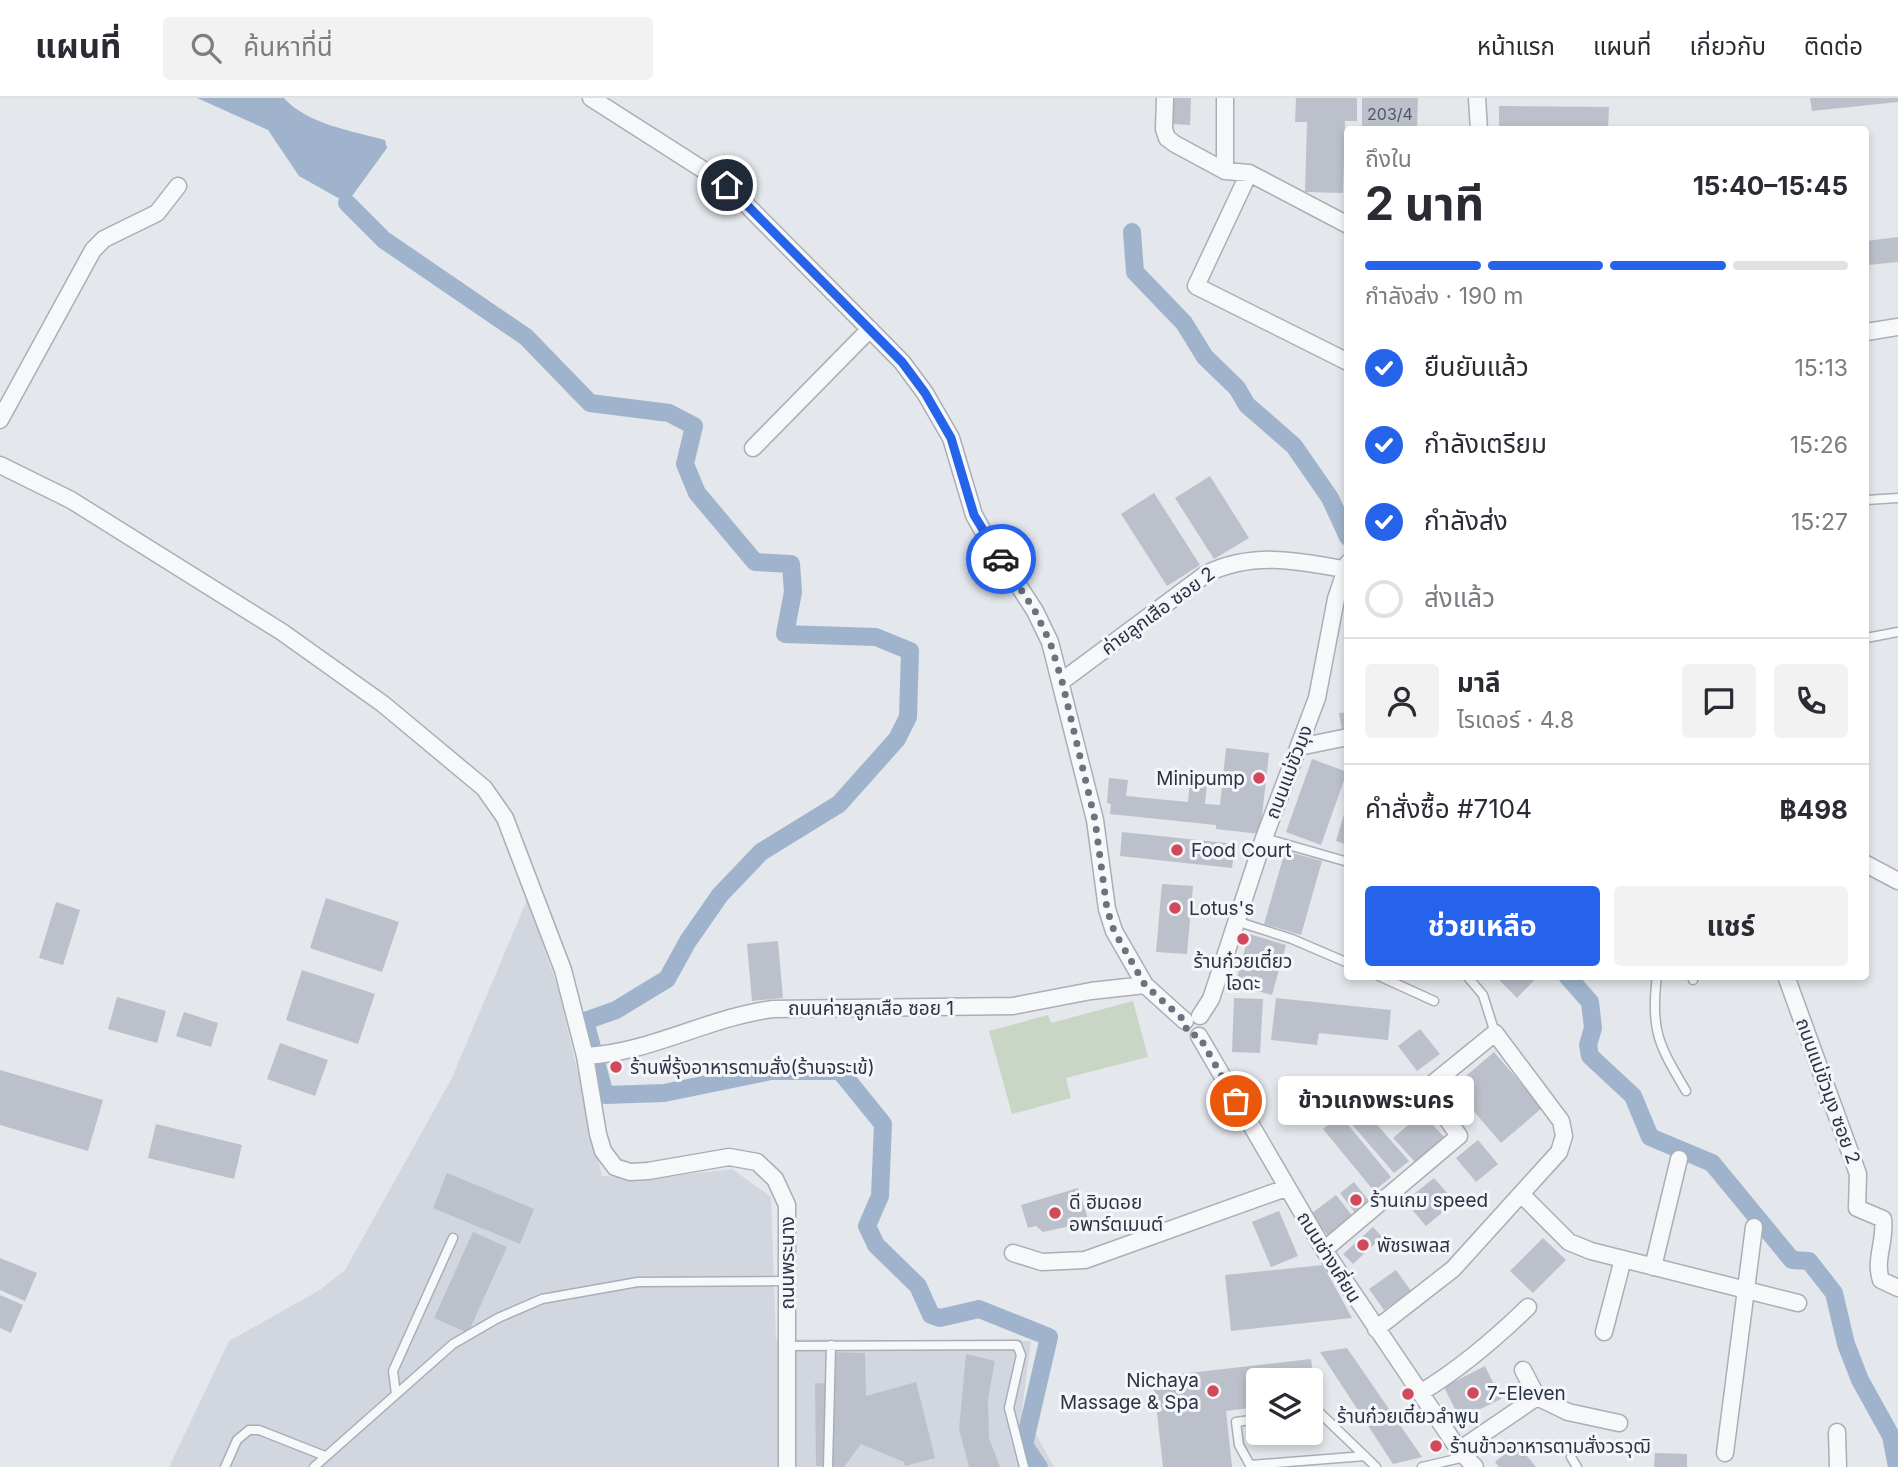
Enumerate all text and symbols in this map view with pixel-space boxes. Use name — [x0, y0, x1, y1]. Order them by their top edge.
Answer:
search box — [163, 17, 653, 80]
text: แผนที่ — [35, 26, 121, 66]
icon: search — [187, 29, 225, 67]
text: ค้นหาที่นี่ — [243, 31, 333, 62]
text: หน้าแรก — [1477, 32, 1555, 61]
text: แผนที่ — [1593, 32, 1651, 61]
text: เกี่ยวกับ — [1689, 32, 1766, 61]
text: ติดต่อ — [1804, 32, 1863, 61]
house number: 203/4 — [1367, 104, 1413, 124]
text: ถึงใน — [1365, 145, 1412, 173]
pin — [697, 155, 757, 215]
icon: home — [708, 166, 746, 204]
text: 15:40–15:45 — [1693, 170, 1848, 201]
text: 2 นาที — [1365, 175, 1484, 231]
text: กำลังส่ง · 190 m — [1365, 282, 1523, 310]
icon: check — [1365, 349, 1403, 387]
text: ยืนยันแล้ว — [1424, 351, 1529, 382]
text: 15:13 — [1794, 354, 1848, 382]
icon: check — [1365, 426, 1403, 464]
text: กำลังเตรียม — [1424, 428, 1547, 459]
text: 15:26 — [1790, 431, 1848, 459]
icon: check — [1365, 503, 1403, 541]
text: กำลังส่ง — [1424, 505, 1508, 536]
text: 15:27 — [1791, 508, 1848, 536]
courier — [966, 524, 1036, 594]
icon: car — [982, 540, 1020, 578]
street label: ค่ายลูกเสือ ซอย 2 — [1097, 562, 1220, 661]
text: ส่งแล้ว — [1424, 582, 1495, 613]
button: person — [1365, 664, 1439, 738]
button: chat — [1682, 664, 1756, 738]
button: phone — [1774, 664, 1848, 738]
text: มาลี — [1457, 667, 1501, 698]
text: ไรเดอร์ · 4.8 — [1457, 706, 1574, 734]
street label: ถนนแม่ขัวมุง — [1261, 722, 1317, 822]
place label: Minipump — [1156, 767, 1245, 790]
marker: Minipump — [1251, 770, 1267, 786]
text: คำสั่งซื้อ #7104 — [1365, 793, 1532, 824]
text: ฿498 — [1779, 794, 1848, 825]
place label: Food Court — [1191, 839, 1291, 862]
marker: Food Court — [1169, 842, 1185, 858]
button: ช่วยเหลือ — [1365, 886, 1600, 966]
button: แชร์ — [1614, 886, 1848, 966]
place label: Lotus's — [1189, 897, 1254, 920]
marker: Lotus's — [1167, 900, 1183, 916]
marker: ร้านก๋วยเตี๋ยว โอดะ — [1235, 931, 1251, 947]
place label: ร้านก๋วยเตี๋ยว โอดะ — [1194, 948, 1292, 995]
street label: ถนนค่ายลูกเสือ ซอย 1 — [788, 997, 954, 1021]
street label: ถนนแม่ขัวมุง ซอย 2 — [1791, 1015, 1865, 1167]
place label: ร้านพี่รุ้งอาหารตามสั่ง(ร้านจระเข้) — [630, 1054, 875, 1079]
marker: ร้านพี่รุ้งอาหารตามสั่ง(ร้านจระเข้) — [608, 1059, 624, 1075]
pin — [1206, 1071, 1266, 1131]
callout: ข้าวแกงพระนคร — [1278, 1076, 1474, 1126]
icon: bag — [1217, 1082, 1255, 1120]
text: ข้าวแกงพระนคร — [1298, 1086, 1454, 1114]
place label: ร้านเกม speed — [1370, 1189, 1488, 1212]
place label: ดี ฮิมดอย อพาร์ตเมนต์ — [1069, 1191, 1163, 1236]
marker: ร้านเกม speed — [1348, 1192, 1364, 1208]
marker: ดี ฮิมดอย อพาร์ตเมนต์ — [1047, 1205, 1063, 1221]
street label: ถนนช่างเคี่ยน — [1292, 1206, 1368, 1307]
street label: ถนนพระนาง — [776, 1216, 799, 1310]
place label: พัชรเพลส — [1377, 1234, 1450, 1257]
marker: พัชรเพลส — [1355, 1237, 1371, 1253]
map controls — [1246, 1368, 1323, 1445]
button: layers — [1246, 1368, 1323, 1445]
place label: Nichaya Massage & Spa — [1060, 1369, 1199, 1414]
place label: 7-Eleven — [1487, 1382, 1566, 1405]
marker: Nichaya Massage & Spa — [1205, 1383, 1221, 1399]
marker: 7-Eleven — [1465, 1385, 1481, 1401]
marker: ร้านก๋วยเตี๋ยวลำพูน — [1400, 1386, 1416, 1402]
place label: ร้านก๋วยเตี๋ยวลำพูน — [1337, 1403, 1479, 1429]
place label: ร้านข้าวอาหารตามสั่งวรวุฒิ — [1450, 1434, 1651, 1458]
marker: ร้านข้าวอาหารตามสั่งวรวุฒิ — [1428, 1438, 1444, 1454]

